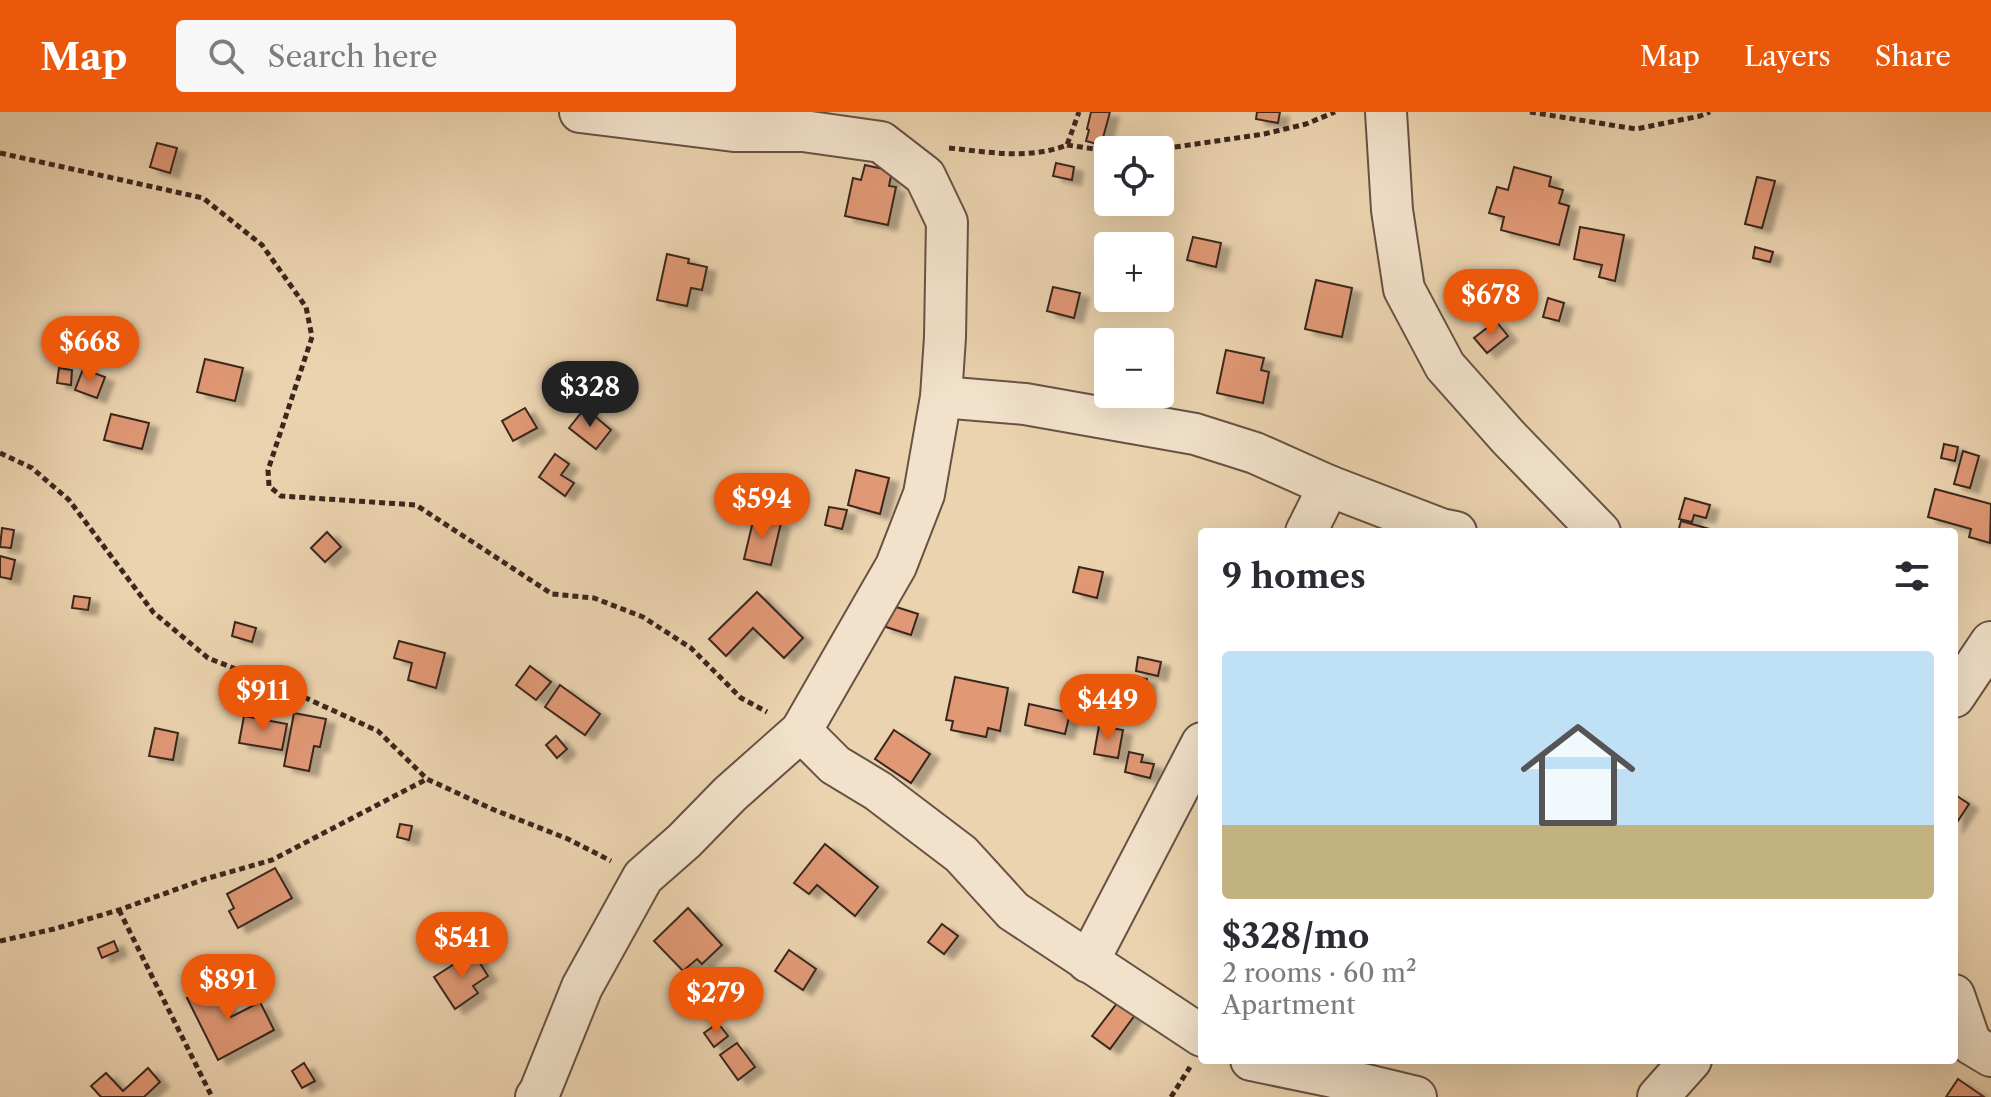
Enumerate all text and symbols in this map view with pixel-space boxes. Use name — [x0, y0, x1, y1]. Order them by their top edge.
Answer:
search box — [176, 20, 736, 92]
text: Map — [40, 33, 128, 80]
icon: search — [204, 34, 248, 78]
text: Search here — [268, 38, 438, 75]
text: Map — [1640, 39, 1700, 73]
text: Layers — [1744, 39, 1831, 73]
text: Share — [1875, 39, 1951, 73]
map controls — [1094, 136, 1174, 408]
button: locate — [1094, 136, 1174, 216]
button: + — [1094, 232, 1174, 312]
pin: $678 — [1444, 269, 1538, 337]
text: $678 — [1461, 279, 1521, 311]
pin: $668 — [43, 316, 137, 384]
text: $668 — [59, 326, 121, 358]
button: − — [1094, 328, 1174, 408]
pin: $328 — [543, 361, 637, 429]
text: $328 — [560, 371, 620, 403]
pin: $594 — [715, 473, 809, 541]
text: $594 — [732, 483, 792, 515]
icon: filters — [1890, 554, 1934, 598]
text: 9 homes — [1222, 555, 1366, 597]
pin: $911 — [216, 665, 310, 733]
pin: $449 — [1061, 674, 1155, 742]
text: $911 — [236, 675, 290, 707]
text: $449 — [1078, 684, 1138, 716]
icon: home — [1506, 703, 1650, 847]
pin: $541 — [415, 912, 509, 980]
text: $328/mo — [1222, 915, 1369, 957]
text: $541 — [434, 922, 490, 954]
pin: $891 — [181, 954, 275, 1022]
text: 2 rooms · 60 m² — [1222, 957, 1417, 989]
text: $891 — [199, 964, 257, 996]
pin: $279 — [669, 967, 763, 1035]
text: $279 — [687, 977, 745, 1009]
text: Apartment — [1222, 989, 1355, 1021]

